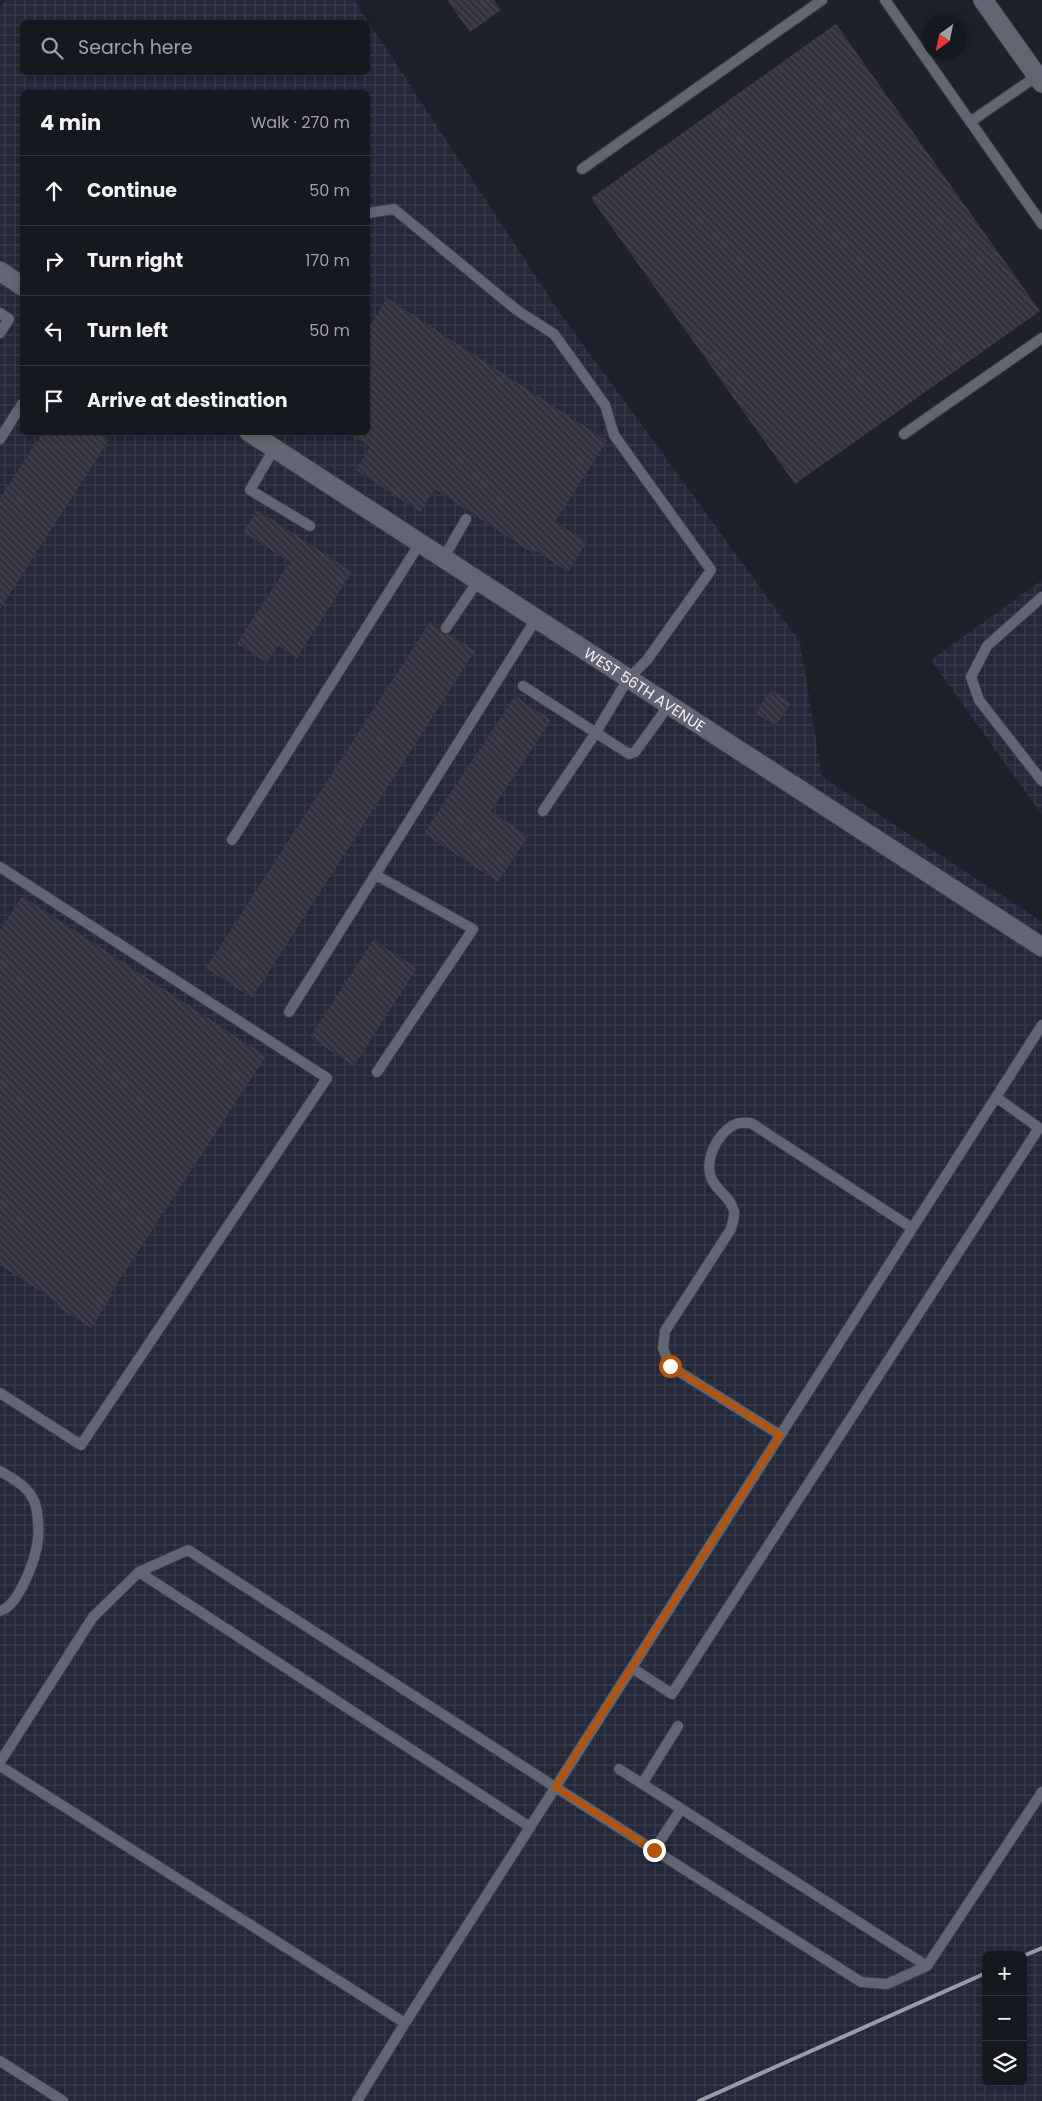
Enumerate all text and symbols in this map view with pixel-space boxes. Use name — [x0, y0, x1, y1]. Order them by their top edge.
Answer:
north arrow — [922, 15, 967, 60]
search box — [20, 20, 370, 75]
icon: search — [38, 34, 66, 62]
text: Search here — [78, 34, 192, 61]
text: 4 min — [40, 108, 101, 137]
text: Walk · 270 m — [251, 111, 350, 134]
icon: ahead — [40, 177, 68, 205]
text: Continue — [87, 177, 177, 204]
text: 50 m — [309, 179, 350, 202]
icon: right — [40, 247, 68, 275]
text: Turn right — [87, 247, 183, 274]
text: 170 m — [305, 249, 350, 272]
icon: left — [40, 317, 68, 345]
text: Turn left — [87, 317, 168, 344]
text: 50 m — [309, 319, 350, 342]
icon: arrive — [40, 387, 68, 415]
text: Arrive at destination — [87, 387, 288, 414]
street label: WEST 56TH AVENUE — [580, 642, 710, 736]
route start — [659, 1355, 682, 1378]
route end — [643, 1839, 666, 1862]
map controls — [982, 1951, 1027, 2086]
button: + — [982, 1951, 1027, 1996]
button: − — [982, 1996, 1027, 2041]
button: layers — [982, 2041, 1027, 2086]

